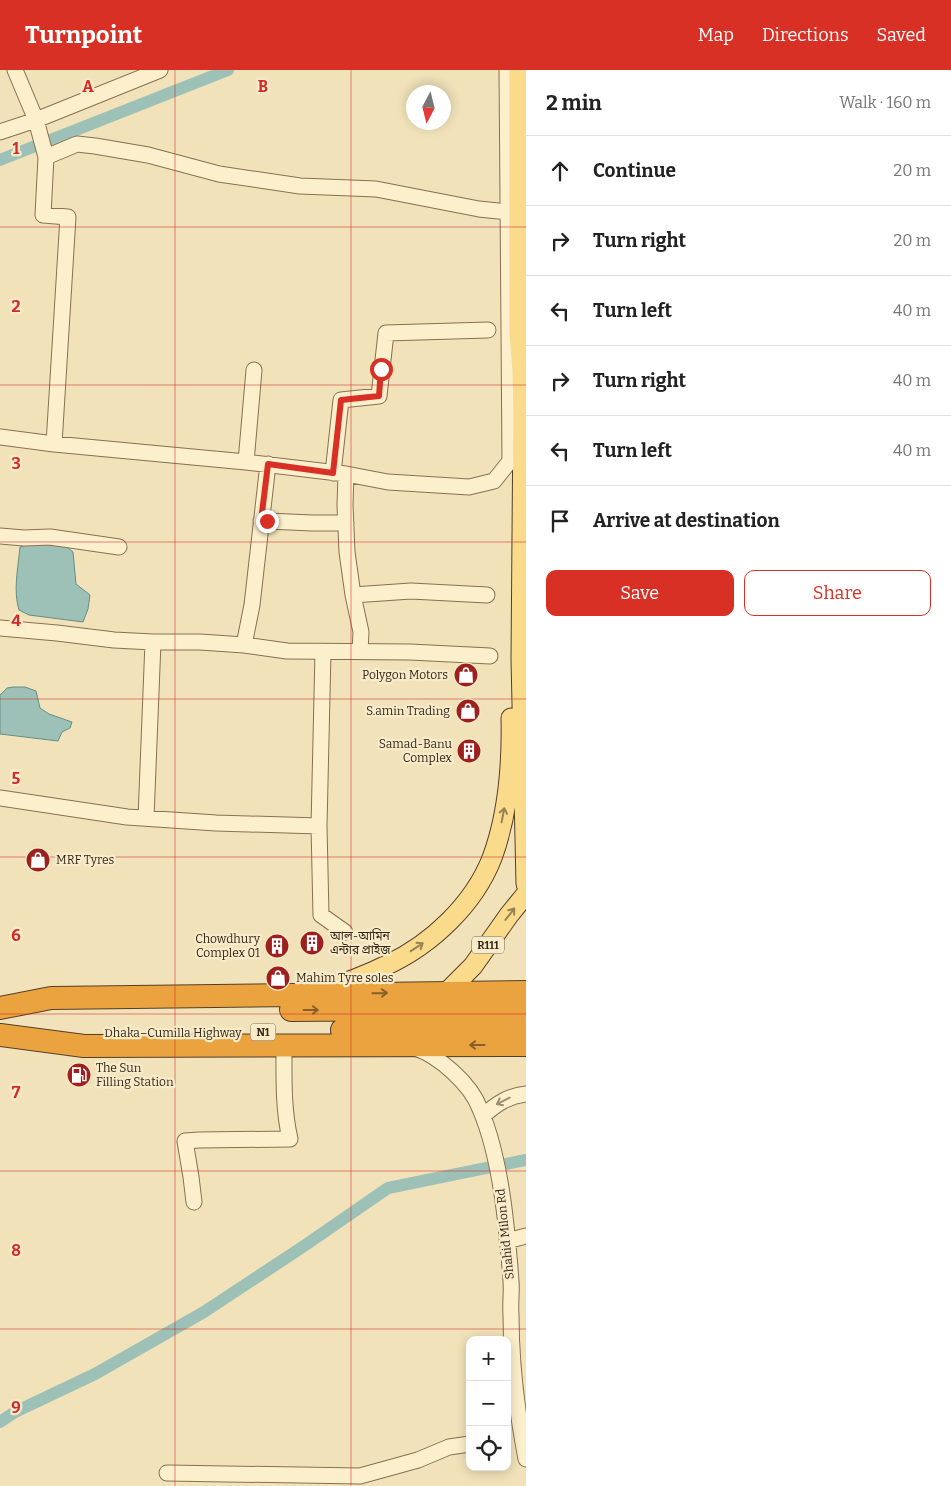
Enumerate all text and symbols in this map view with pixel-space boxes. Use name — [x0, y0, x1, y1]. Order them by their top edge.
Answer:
text: Turnpoint — [25, 21, 142, 49]
text: Map — [698, 24, 734, 46]
text: Directions — [762, 24, 849, 46]
text: Saved — [877, 24, 926, 46]
text: A — [82, 77, 94, 96]
text: B — [258, 77, 268, 96]
north arrow — [406, 85, 451, 130]
text: 2 min — [546, 90, 602, 116]
text: Walk · 160 m — [839, 93, 931, 112]
text: 1 — [13, 139, 20, 158]
icon: ahead — [546, 157, 574, 185]
text: Continue — [593, 159, 676, 182]
text: 20 m — [894, 161, 931, 180]
icon: right — [546, 227, 574, 255]
text: Turn right — [593, 229, 686, 252]
text: 20 m — [894, 231, 931, 250]
text: 2 — [11, 297, 21, 316]
icon: left — [546, 297, 574, 325]
text: Turn left — [593, 299, 672, 322]
text: 40 m — [893, 301, 931, 320]
route start — [370, 358, 393, 381]
icon: right — [546, 367, 574, 395]
text: Turn right — [593, 369, 686, 392]
text: 40 m — [893, 371, 931, 390]
icon: left — [546, 437, 574, 465]
text: Turn left — [593, 439, 672, 462]
text: 40 m — [893, 441, 931, 460]
text: 3 — [11, 454, 21, 473]
icon: arrive — [546, 507, 574, 535]
text: Arrive at destination — [593, 509, 780, 532]
route end — [256, 510, 279, 533]
button: Save — [546, 570, 734, 616]
button: Share — [744, 570, 931, 616]
text: 4 — [11, 611, 21, 630]
shop icon: Polygon Motors — [453, 662, 479, 688]
place label: Polygon Motors — [362, 668, 448, 682]
shop icon: S.amin Trading — [455, 698, 481, 724]
place label: S.amin Trading — [366, 704, 450, 718]
place label: Samad-Banu Complex — [379, 737, 453, 765]
building icon: Samad-Banu Complex — [456, 738, 482, 764]
text: 5 — [12, 769, 21, 788]
one-way arrow — [498, 807, 508, 823]
shop icon: MRF Tyres — [25, 847, 51, 873]
place label: MRF Tyres — [56, 853, 115, 867]
one-way arrow — [504, 908, 515, 921]
text: 6 — [11, 926, 21, 945]
place label: আল-আমিন এন্টার প্রাইজ — [329, 928, 391, 957]
building icon: আল-আমিন এন্টার প্রাইজ — [299, 930, 325, 956]
place label: Chowdhury Complex 01 — [195, 932, 261, 960]
building icon: Chowdhury Complex 01 — [264, 933, 290, 959]
road number: R111 — [472, 936, 504, 954]
one-way arrow — [410, 942, 424, 952]
shop icon: Mahim Tyre soles — [265, 965, 291, 991]
place label: Mahim Tyre soles — [296, 971, 394, 985]
one-way arrow — [372, 988, 388, 998]
one-way arrow — [302, 1005, 319, 1015]
road number: N1 — [250, 1024, 276, 1040]
street label: Dhaka–Cumilla Highway — [104, 1026, 242, 1040]
one-way arrow — [470, 1040, 486, 1050]
place label: The Sun Filling Station — [96, 1061, 174, 1089]
fuel station icon: The Sun Filling Station — [66, 1062, 92, 1088]
text: 7 — [12, 1083, 21, 1102]
one-way arrow — [495, 1096, 510, 1106]
street label: Shahid Milon Rd — [493, 1188, 517, 1280]
text: 8 — [11, 1241, 21, 1260]
map controls — [466, 1336, 511, 1471]
button: + — [466, 1336, 511, 1381]
button: − — [466, 1381, 511, 1426]
text: 9 — [11, 1398, 21, 1417]
button: locate — [466, 1426, 511, 1471]

